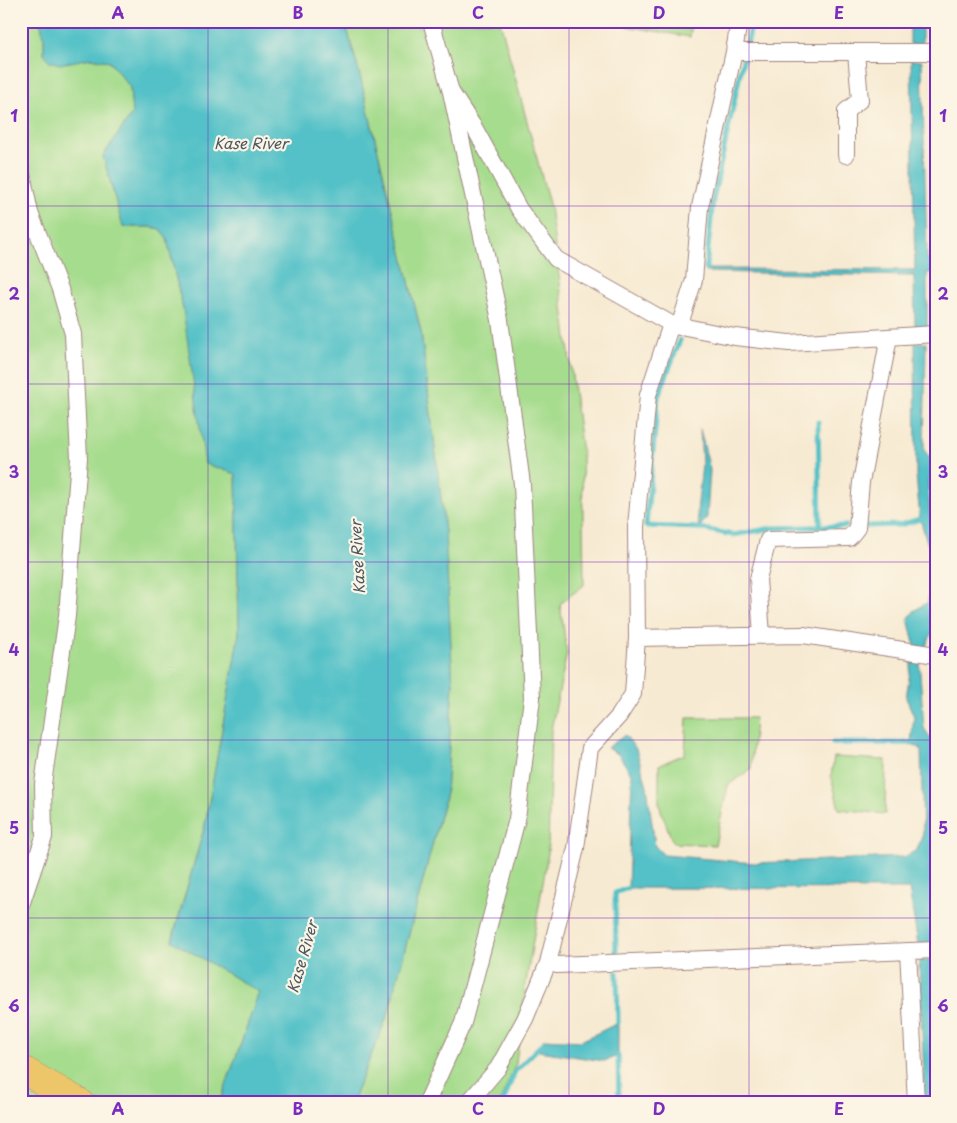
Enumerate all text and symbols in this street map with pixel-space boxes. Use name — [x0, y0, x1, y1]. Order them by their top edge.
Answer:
text: A — [112, 0, 125, 24]
text: B — [293, 0, 304, 24]
text: C — [472, 0, 484, 24]
text: D — [653, 0, 665, 24]
text: E — [834, 0, 844, 24]
text: 1 — [10, 103, 18, 127]
text: 1 — [939, 103, 947, 127]
water label: Kase River — [214, 131, 290, 154]
text: 2 — [8, 281, 20, 305]
text: 2 — [937, 281, 949, 305]
text: 3 — [9, 459, 19, 483]
text: 3 — [938, 459, 948, 483]
water label: Kase River — [343, 517, 370, 595]
text: 4 — [9, 637, 20, 661]
text: 4 — [938, 637, 949, 661]
text: 5 — [9, 815, 19, 839]
text: 5 — [938, 815, 948, 839]
water label: Kase River — [280, 916, 323, 995]
text: 6 — [8, 993, 20, 1017]
text: 6 — [937, 993, 949, 1017]
text: A — [112, 1096, 125, 1120]
text: B — [293, 1096, 304, 1120]
text: C — [472, 1096, 484, 1120]
text: D — [653, 1096, 665, 1120]
text: E — [834, 1096, 844, 1120]

